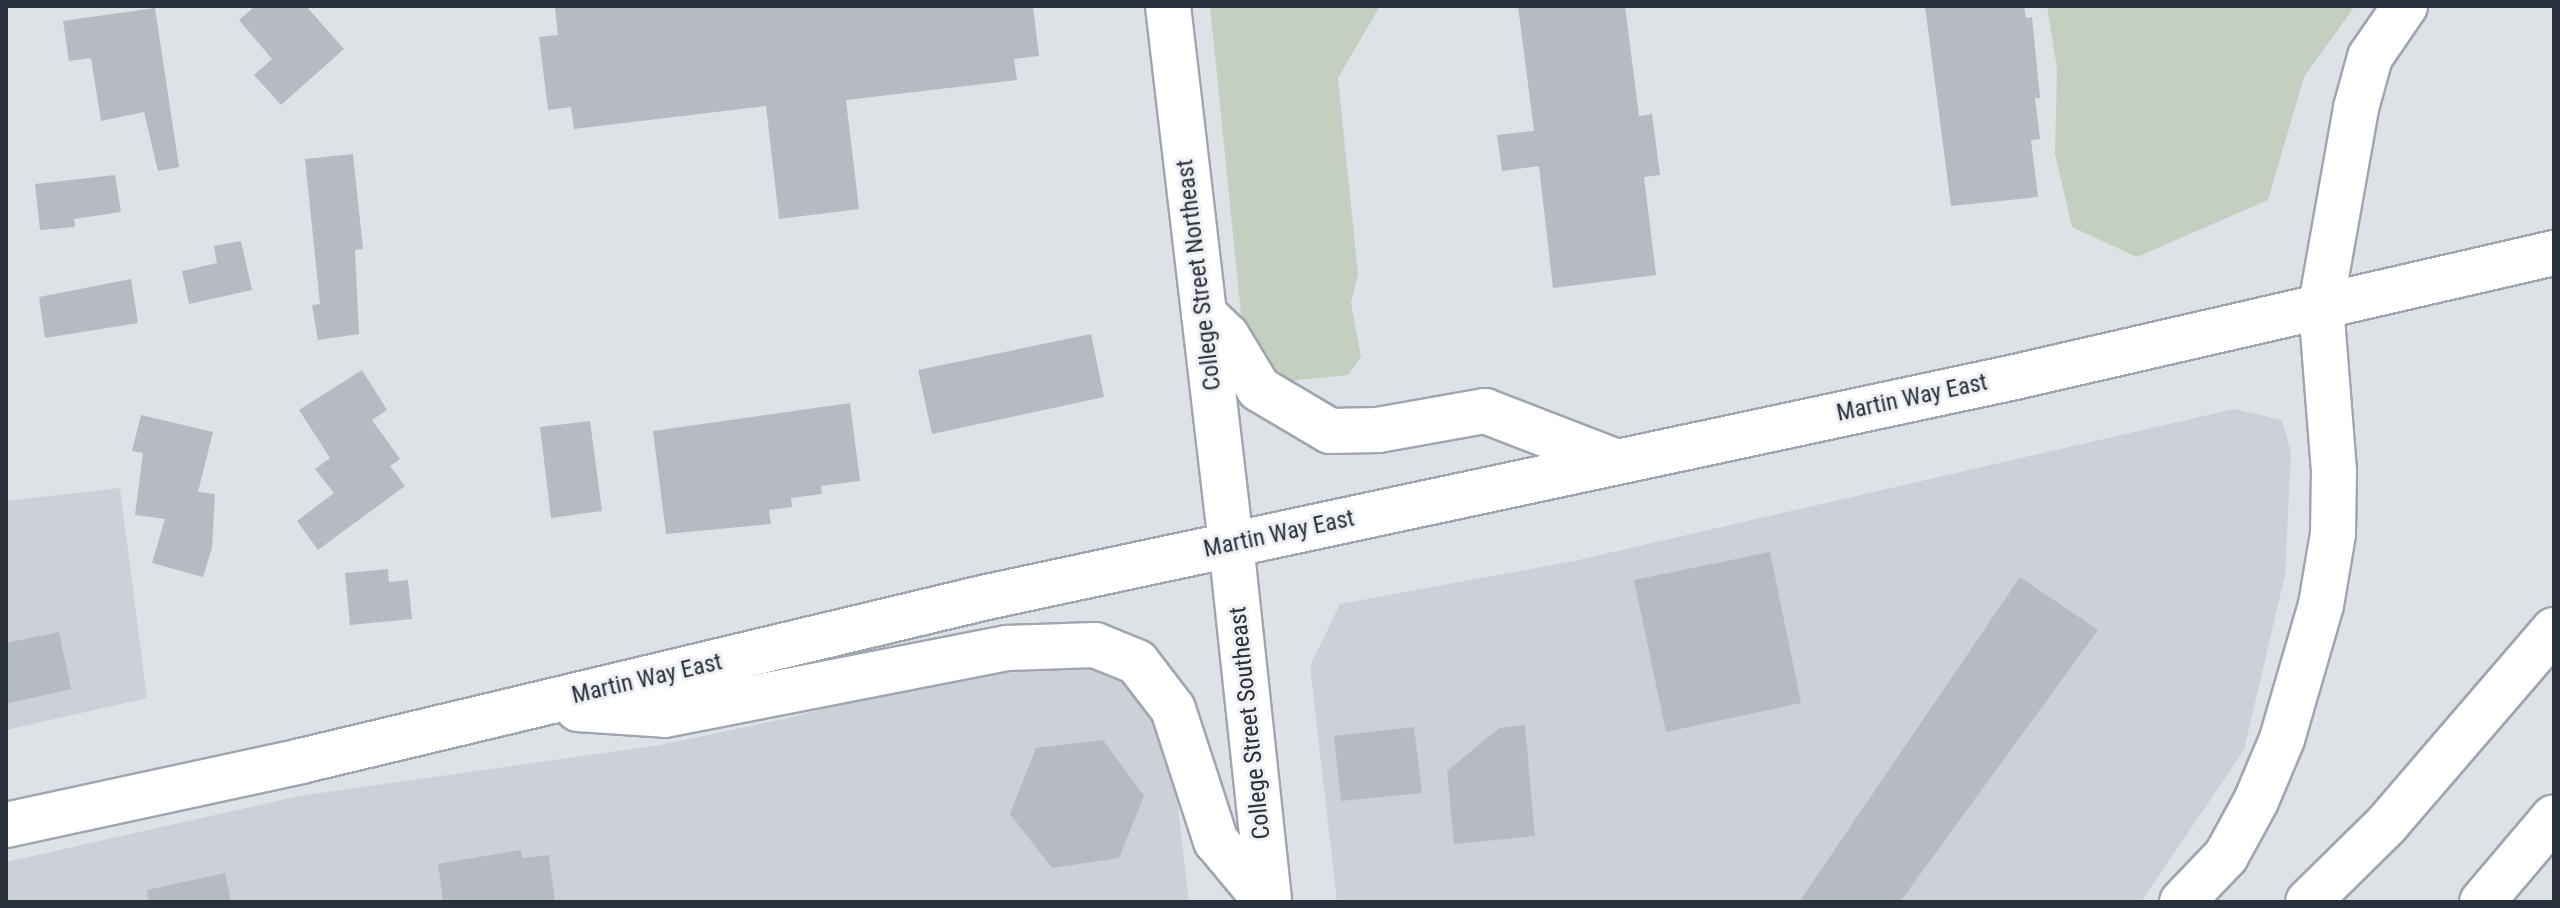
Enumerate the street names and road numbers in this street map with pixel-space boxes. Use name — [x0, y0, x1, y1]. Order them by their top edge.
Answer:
street label: College Street Northeast — [1171, 158, 1227, 392]
street label: Martin Way East — [1834, 368, 1990, 428]
street label: Martin Way East — [1201, 504, 1357, 564]
street label: College Street Southeast — [1223, 605, 1277, 841]
street label: Martin Way East — [569, 648, 725, 710]

